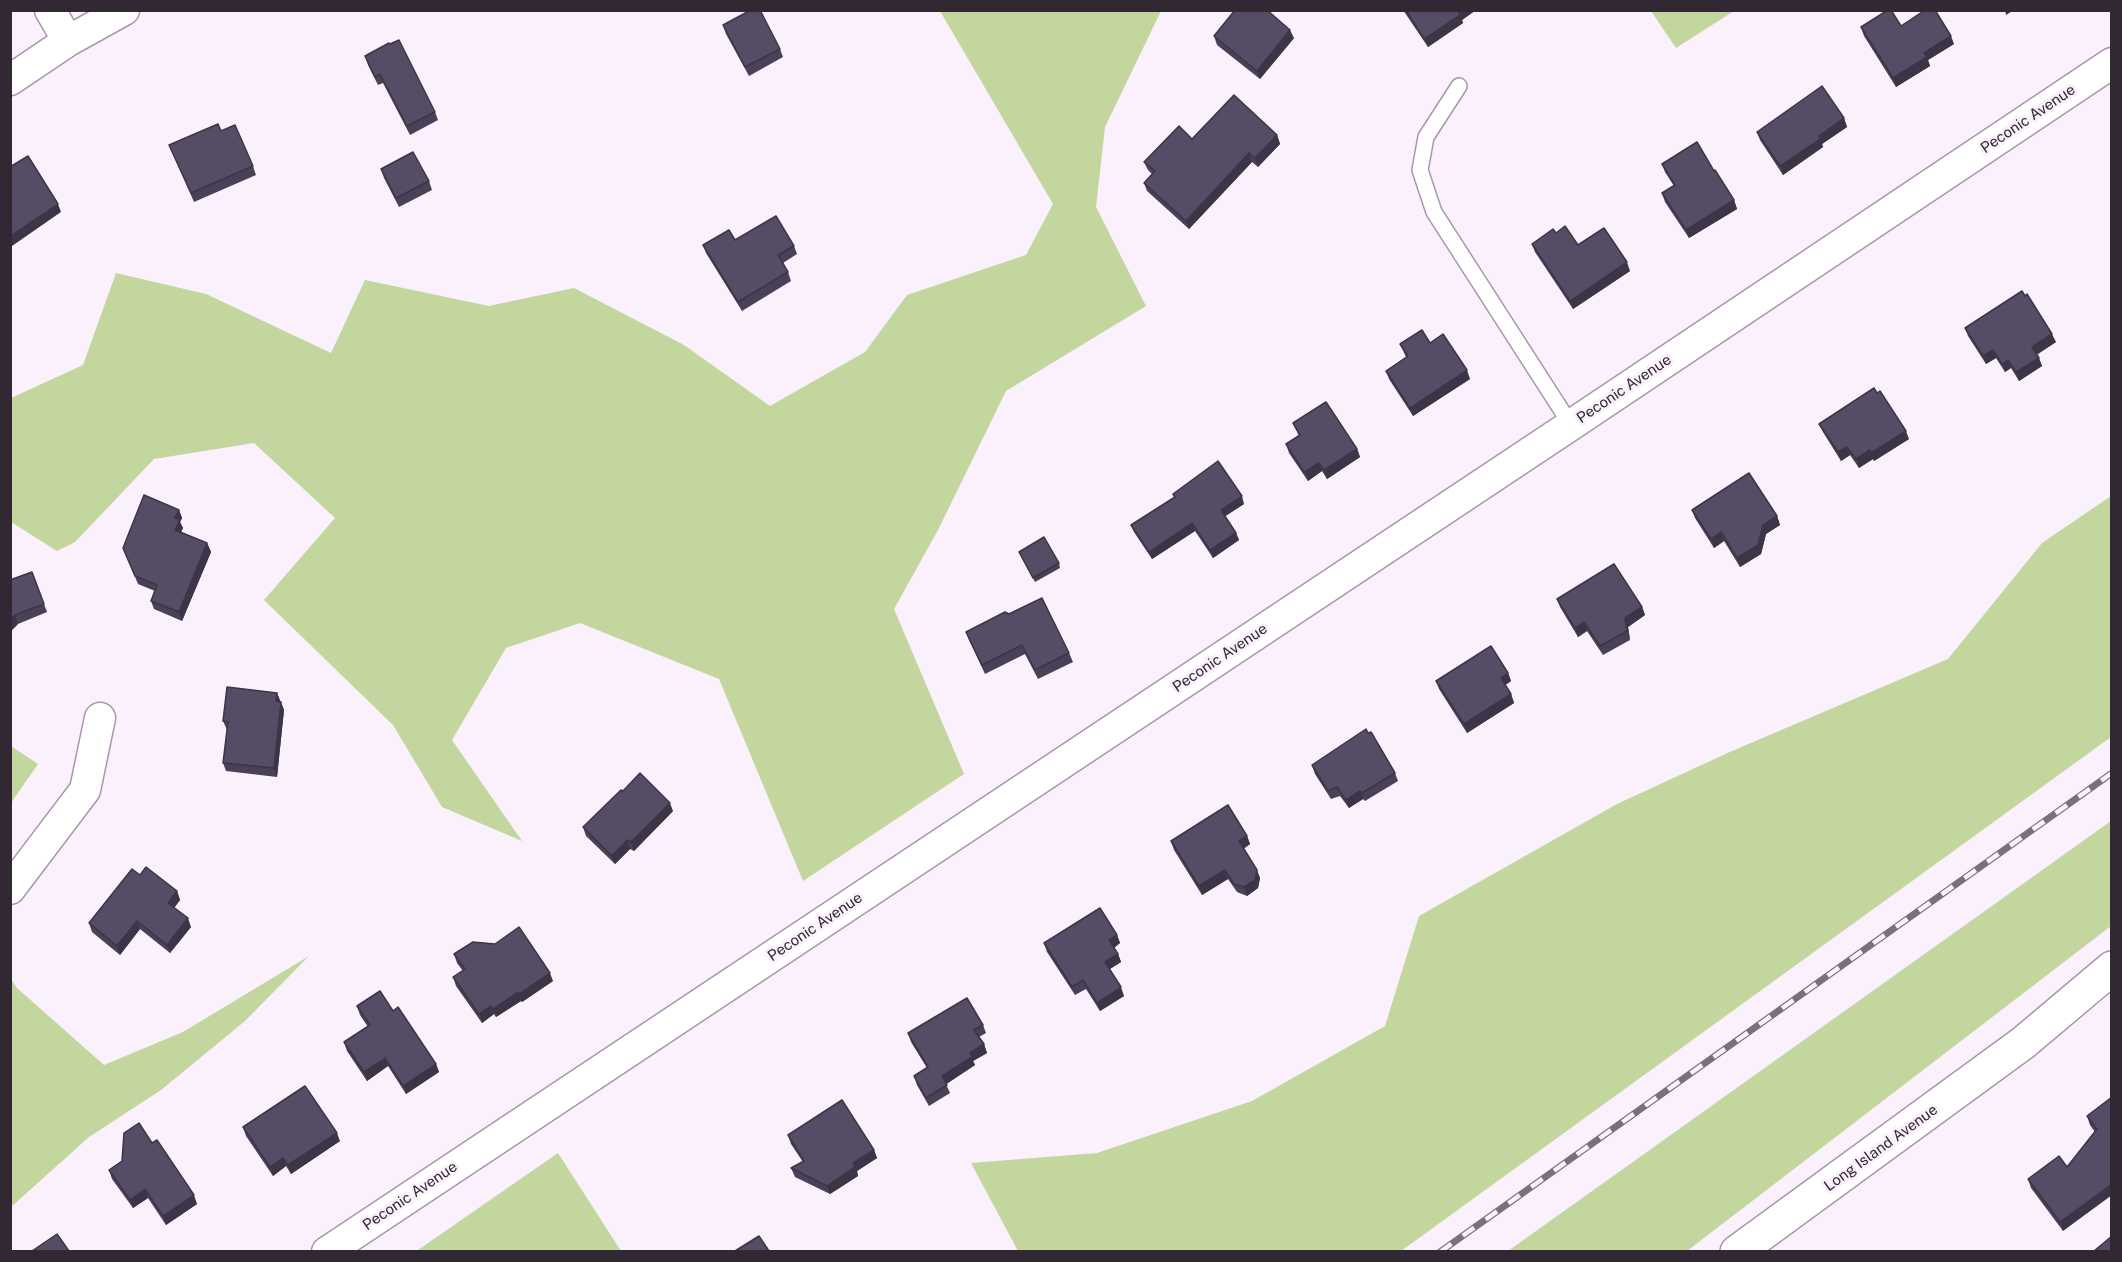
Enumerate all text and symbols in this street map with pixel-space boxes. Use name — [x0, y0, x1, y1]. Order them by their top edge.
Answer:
street label: Peconic Avenue — [1977, 81, 2079, 157]
street label: Peconic Avenue — [1573, 351, 1675, 427]
street label: Peconic Avenue — [1169, 620, 1271, 696]
street label: Peconic Avenue — [764, 889, 866, 965]
street label: Long Island Avenue — [1821, 1101, 1941, 1195]
street label: Peconic Avenue — [359, 1158, 461, 1234]

